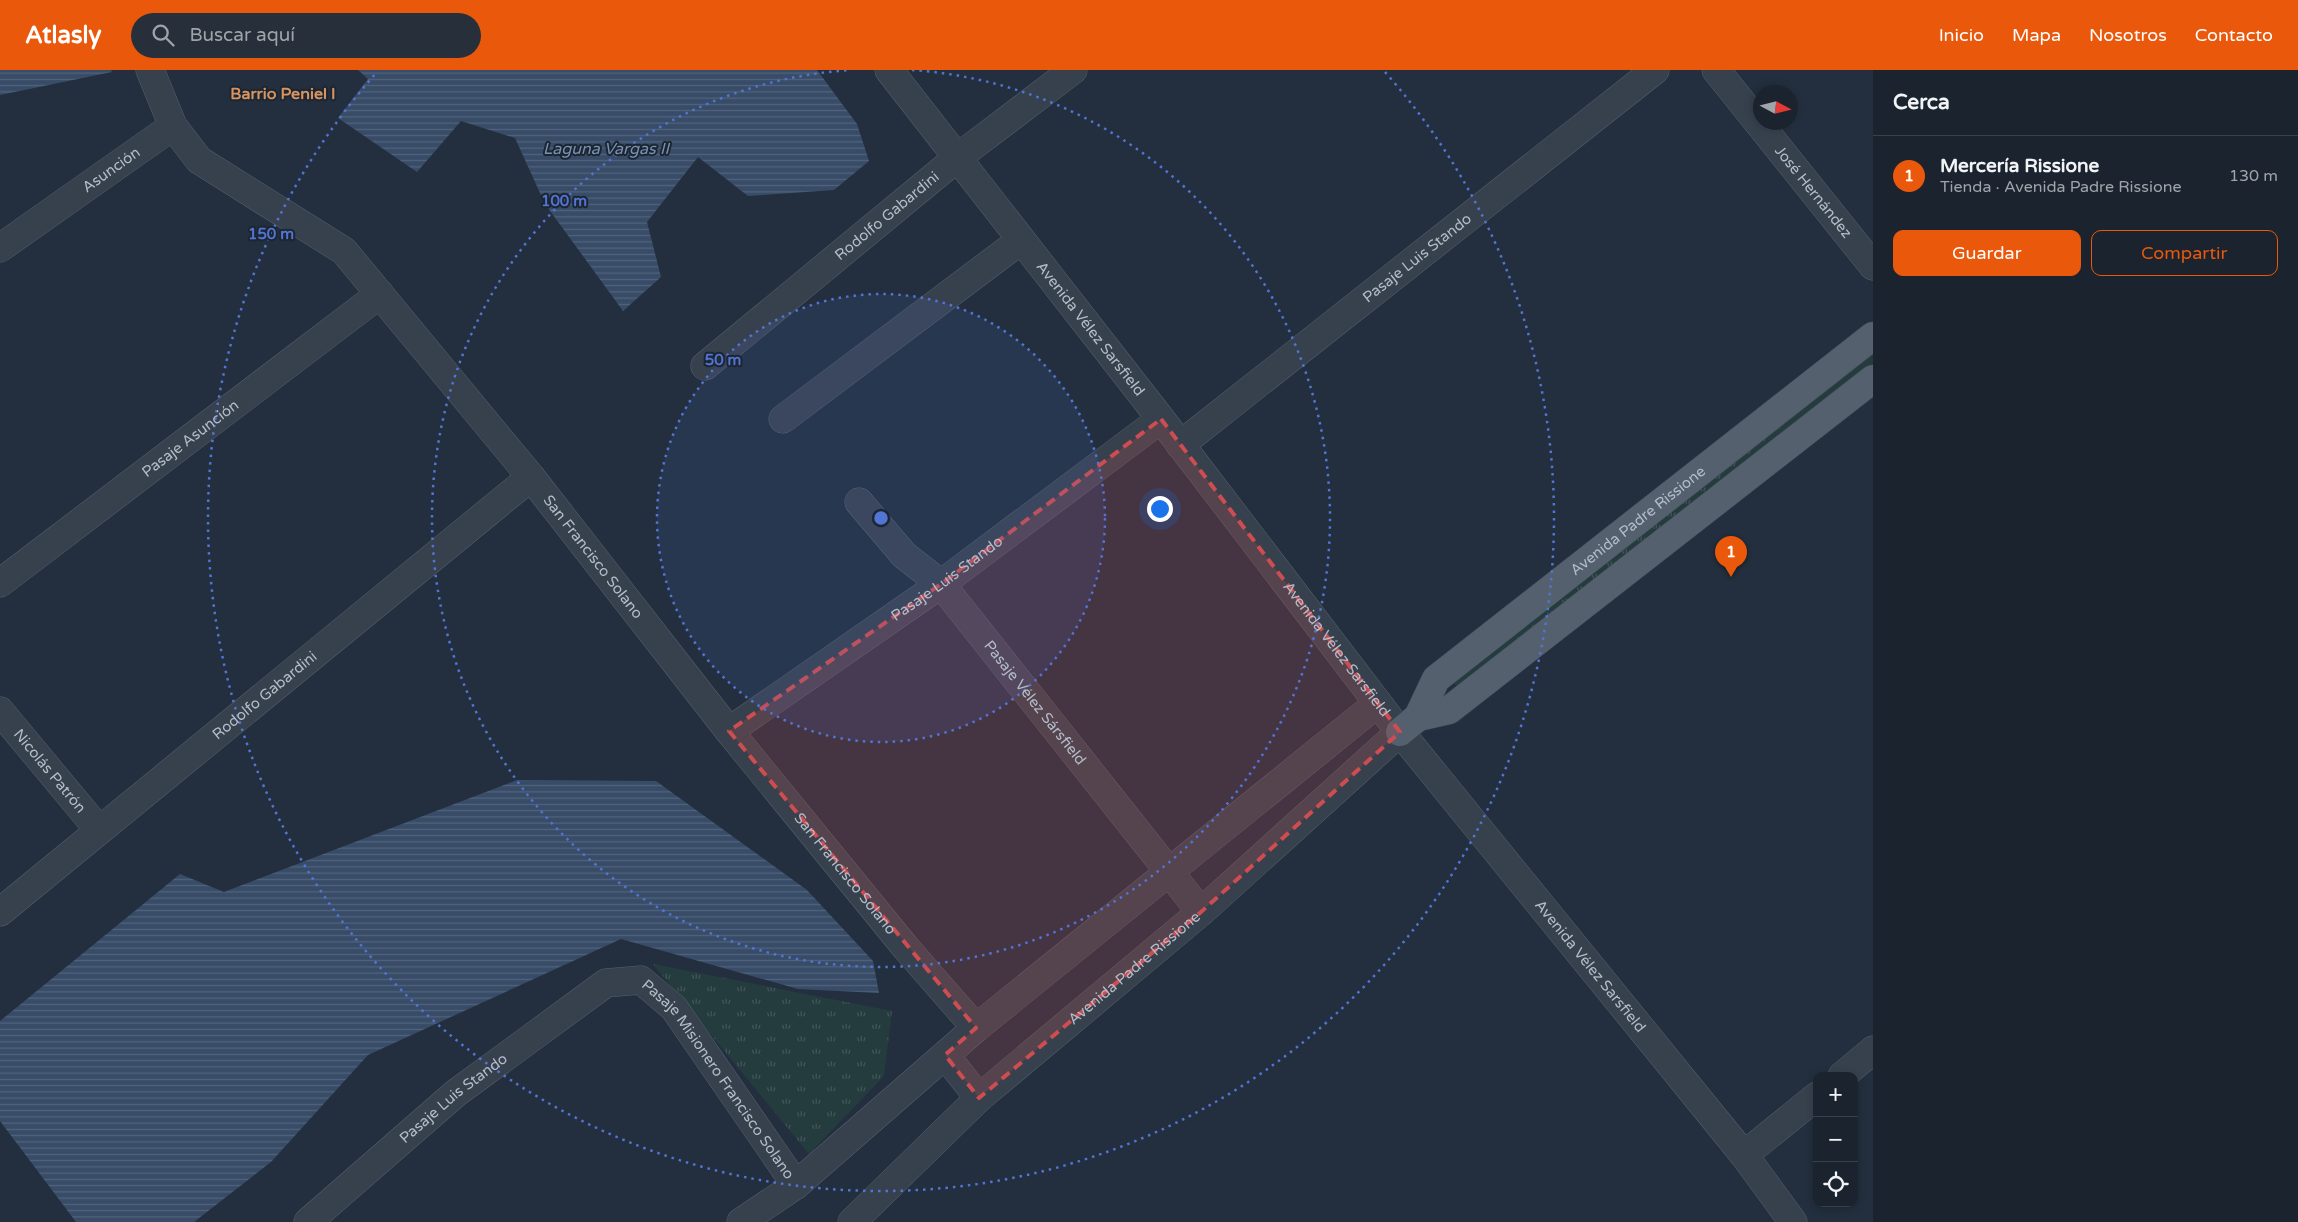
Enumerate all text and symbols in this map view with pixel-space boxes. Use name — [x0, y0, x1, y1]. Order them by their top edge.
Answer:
search box — [131, 13, 481, 58]
text: Atlasly — [25, 21, 101, 50]
icon: search — [149, 21, 177, 49]
text: Buscar aquí — [189, 24, 295, 46]
text: Inicio — [1939, 24, 1984, 46]
text: Mapa — [2012, 24, 2061, 46]
text: Nosotros — [2089, 24, 2167, 46]
text: Contacto — [2195, 24, 2273, 46]
district label: Barrio Peniel I — [230, 84, 336, 104]
north arrow — [1753, 85, 1798, 130]
text: Cerca — [1893, 90, 1950, 115]
water label: Laguna Vargas II — [543, 139, 670, 159]
street label: José Hernández — [1771, 142, 1856, 242]
street label: Asunción — [79, 143, 144, 196]
text: Mercería Rissione — [1940, 155, 2099, 177]
text: 1 — [1904, 166, 1914, 186]
text: 130 m — [2229, 166, 2278, 186]
street label: Rodolfo Gabardini — [831, 168, 943, 264]
text: Tienda · Avenida Padre Rissione — [1940, 177, 2181, 197]
text: 100 m — [541, 192, 587, 210]
street label: Pasaje Luis Stando — [1359, 209, 1475, 306]
text: 150 m — [248, 225, 294, 243]
button: Guardar — [1893, 230, 2081, 276]
button: Compartir — [2091, 230, 2278, 276]
street label: Avenida Vélez Sarsfield — [1033, 258, 1149, 399]
text: 50 m — [705, 351, 741, 369]
street label: Pasaje Asunción — [138, 396, 242, 481]
street label: Avenida Padre Rissione — [1567, 462, 1709, 579]
street label: San Francisco Solano — [539, 491, 647, 622]
your location — [1147, 496, 1173, 522]
centre of rings — [872, 509, 890, 527]
street label: Pasaje Luis Stando — [888, 532, 1006, 625]
pin: 1 — [1715, 536, 1747, 577]
street label: Avenida Vélez Sarsfield — [1279, 578, 1394, 720]
street label: Pasaje Vélez Sársfield — [980, 637, 1090, 768]
street label: Rodolfo Gabardini — [209, 647, 320, 743]
street label: Nicolás Patrón — [10, 725, 90, 817]
street label: San Francisco Solano — [790, 809, 900, 938]
street label: Avenida Vélez Sarsfield — [1531, 896, 1650, 1036]
street label: Avenida Padre Rissione — [1065, 908, 1204, 1028]
street label: Pasaje Misionero Francisco Solano — [638, 976, 798, 1183]
street label: Pasaje Luis Stando — [396, 1049, 511, 1147]
map controls — [1813, 1072, 1858, 1207]
button: + — [1813, 1072, 1858, 1117]
button: − — [1813, 1117, 1858, 1162]
button: locate — [1813, 1162, 1858, 1207]

